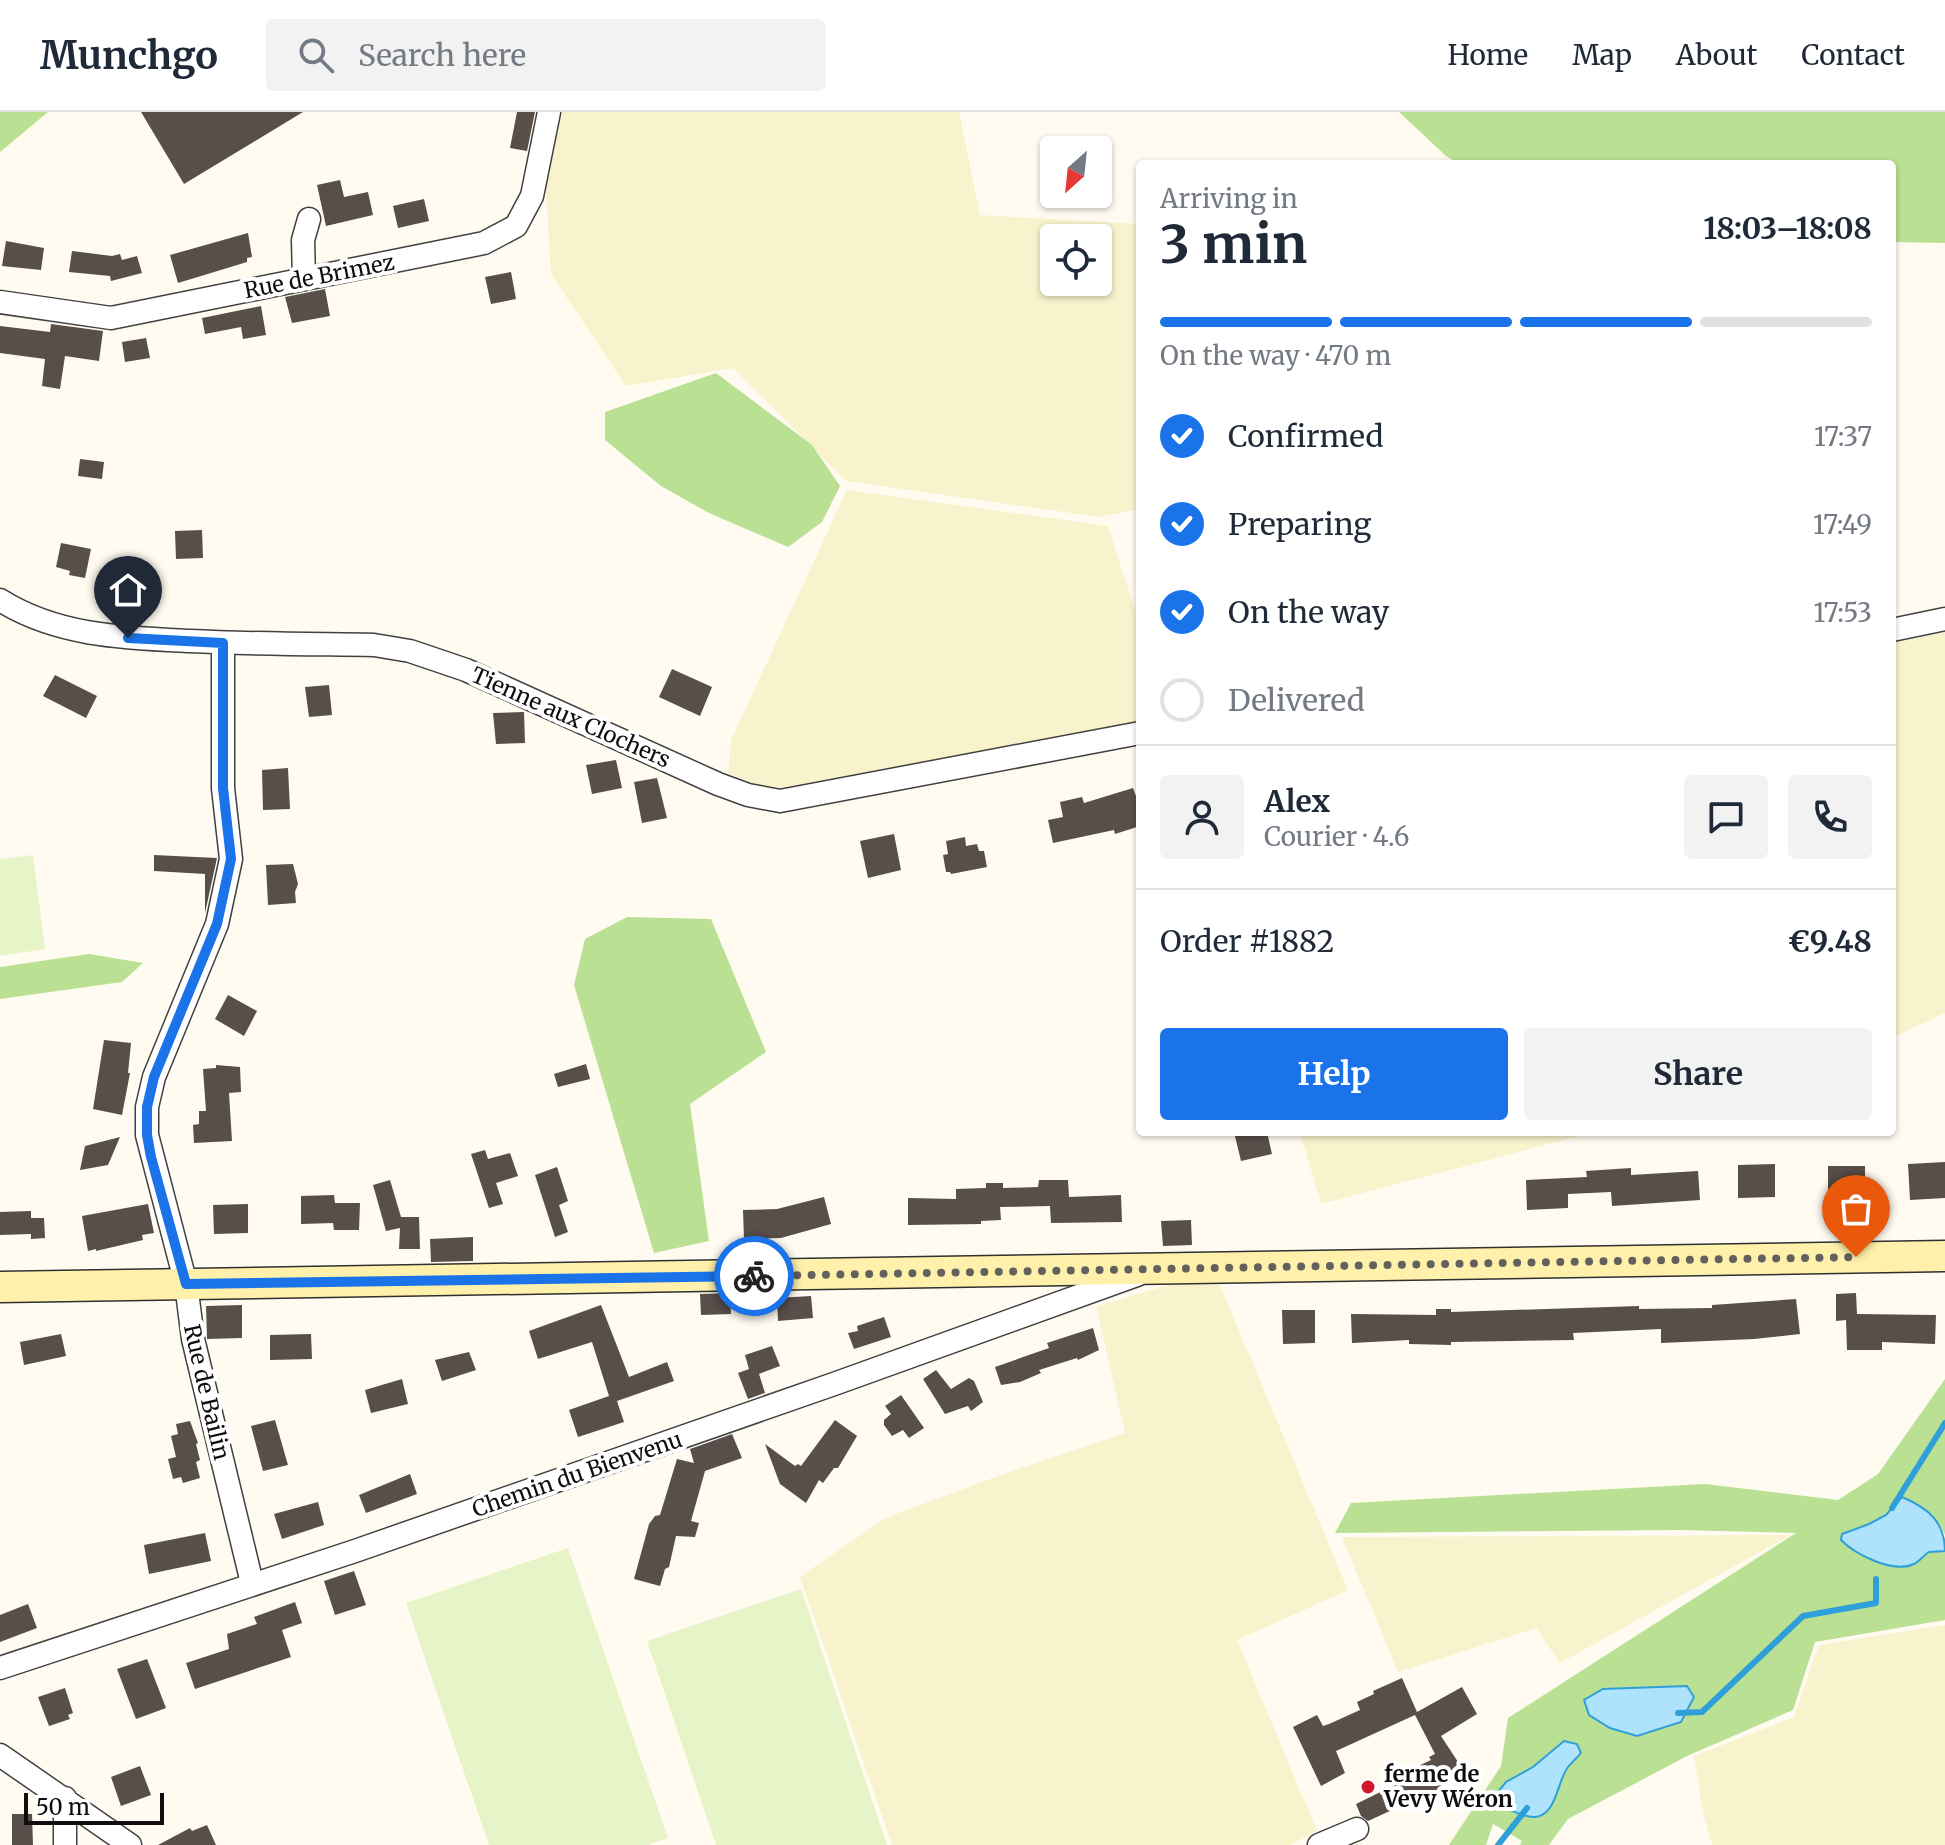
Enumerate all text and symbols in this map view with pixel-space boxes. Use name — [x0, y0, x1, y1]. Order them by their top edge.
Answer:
search box — [266, 19, 826, 91]
text: Munchgo — [40, 32, 218, 79]
icon: search — [294, 33, 338, 77]
text: Search here — [358, 36, 526, 74]
text: Home — [1447, 37, 1528, 73]
text: Map — [1572, 37, 1632, 73]
text: About — [1676, 37, 1757, 73]
text: Contact — [1801, 37, 1905, 73]
north arrow — [1040, 136, 1112, 208]
map controls — [1040, 136, 1112, 296]
text: Arriving in — [1160, 182, 1298, 215]
text: 18:03–18:08 — [1703, 209, 1872, 247]
text: 3 min — [1160, 212, 1307, 277]
button: locate — [1040, 224, 1112, 296]
street label: Rue de Brimez — [241, 248, 397, 304]
text: On the way · 470 m — [1160, 339, 1391, 372]
icon: check — [1160, 414, 1204, 458]
text: Confirmed — [1228, 417, 1383, 455]
text: 17:37 — [1814, 420, 1872, 453]
icon: check — [1160, 502, 1204, 546]
text: Preparing — [1228, 505, 1371, 543]
text: 17:49 — [1813, 508, 1872, 541]
pin — [94, 556, 162, 638]
icon: home — [106, 568, 150, 612]
icon: check — [1160, 590, 1204, 634]
text: On the way — [1228, 593, 1389, 631]
text: 17:53 — [1814, 596, 1872, 629]
street label: Tienne aux Clochers — [467, 660, 675, 774]
text: Delivered — [1228, 681, 1365, 719]
button: person — [1160, 775, 1244, 859]
button: chat — [1684, 775, 1768, 859]
button: phone — [1788, 775, 1872, 859]
text: Alex — [1264, 782, 1330, 820]
text: Courier · 4.6 — [1264, 820, 1410, 853]
text: Order #1882 — [1160, 922, 1334, 960]
text: €9.48 — [1788, 922, 1872, 960]
button: Help — [1160, 1028, 1508, 1120]
button: Share — [1524, 1028, 1872, 1120]
pin — [1822, 1175, 1890, 1257]
icon: bag — [1834, 1187, 1878, 1231]
courier — [714, 1236, 794, 1316]
icon: bike — [732, 1254, 776, 1298]
street label: Rue de Bailin — [178, 1321, 236, 1463]
street label: Chemin du Bienvenu — [468, 1425, 686, 1523]
place label: ferme de Vevy Wéron — [1383, 1760, 1513, 1813]
marker: ferme de Vevy Wéron — [1359, 1778, 1377, 1796]
scale bar — [24, 1789, 164, 1825]
text: 50 m — [36, 1793, 90, 1821]

